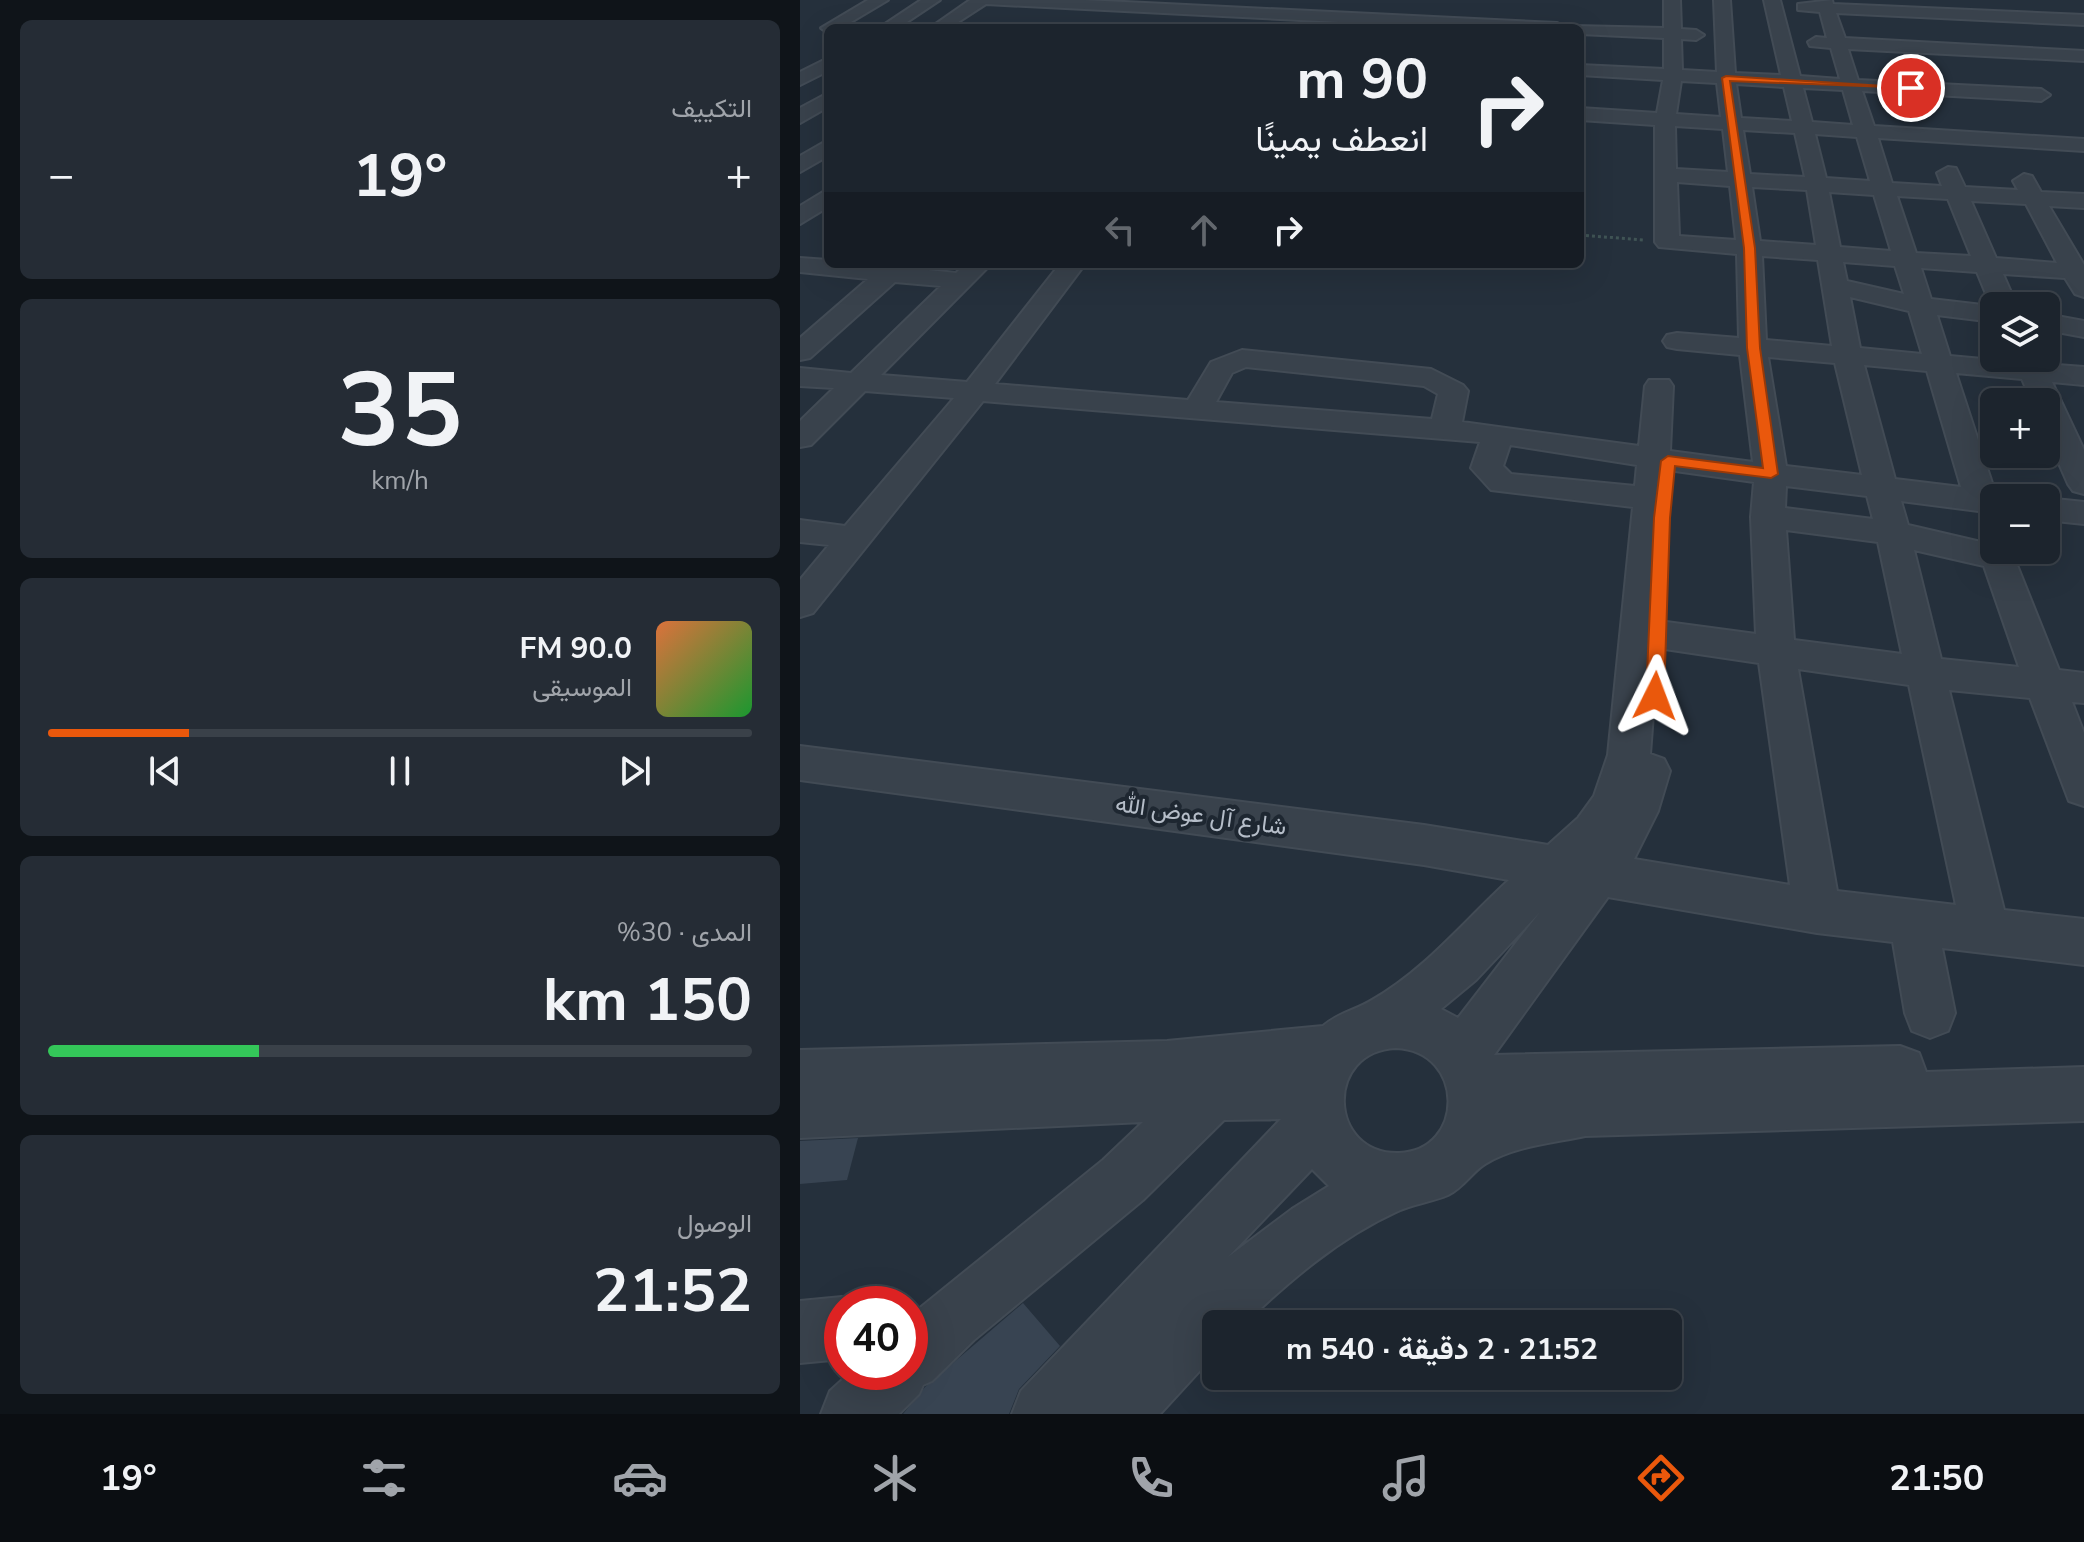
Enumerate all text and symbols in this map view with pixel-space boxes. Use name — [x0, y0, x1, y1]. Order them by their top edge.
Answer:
text: 90 m — [1297, 41, 1428, 118]
pin — [1877, 54, 1945, 122]
icon: right — [1456, 56, 1560, 160]
icon: arrive — [1889, 66, 1933, 110]
text: التكييف — [671, 91, 752, 126]
text: انعطف يمينًا — [1255, 115, 1428, 164]
text: 19° — [353, 135, 447, 217]
text: − — [48, 146, 74, 206]
text: + — [726, 146, 752, 206]
icon: left — [1098, 208, 1142, 252]
icon: ahead — [1182, 208, 1226, 252]
icon: right — [1266, 208, 1310, 252]
map controls — [1980, 292, 2060, 564]
button: layers — [1980, 292, 2060, 372]
text: 35 — [338, 340, 462, 482]
button: + — [1980, 388, 2060, 468]
text: km/h — [371, 463, 429, 498]
button: − — [1980, 484, 2060, 564]
text: 90.0 FM — [520, 628, 632, 669]
position arrow — [1613, 654, 1697, 738]
text: الموسيقى — [532, 670, 632, 705]
icon: previous — [143, 749, 187, 793]
icon: pause — [378, 749, 422, 793]
icon: next — [613, 749, 657, 793]
street label: شارع آل عوض الله — [1113, 787, 1289, 843]
text: المدى · 30% — [617, 915, 752, 950]
text: 150 km — [543, 959, 752, 1041]
text: الوصول — [677, 1206, 752, 1241]
text: 21:52 — [593, 1250, 752, 1332]
speed limit sign: 40 — [824, 1286, 928, 1390]
text: 21:52 · 2 دقيقة · 540 m — [1286, 1329, 1598, 1370]
icon: filters — [356, 1450, 412, 1506]
icon: car — [612, 1450, 668, 1506]
icon: climate — [867, 1450, 923, 1506]
icon: phone — [1123, 1450, 1179, 1506]
icon: music — [1378, 1450, 1434, 1506]
icon: directions — [1633, 1450, 1689, 1506]
text: 19° — [100, 1454, 157, 1503]
text: 21:50 — [1889, 1454, 1984, 1503]

